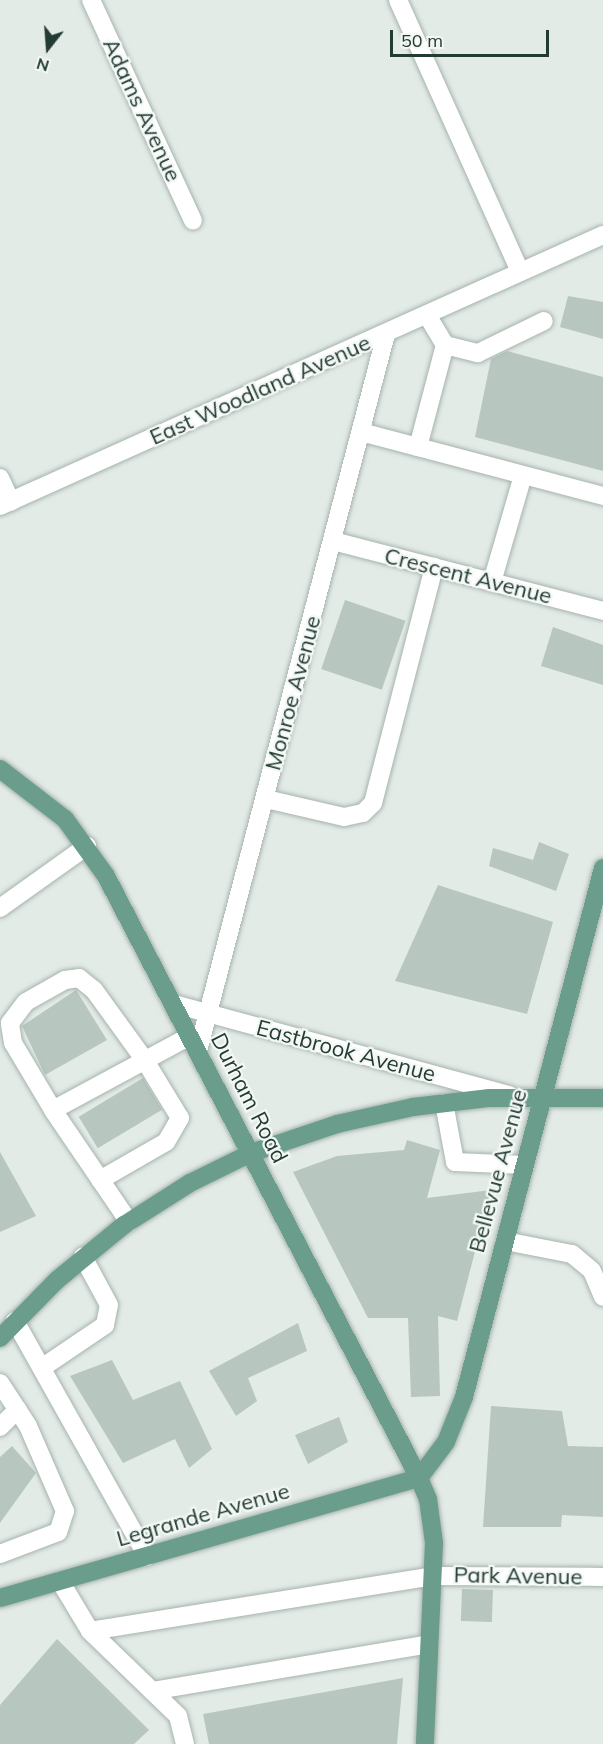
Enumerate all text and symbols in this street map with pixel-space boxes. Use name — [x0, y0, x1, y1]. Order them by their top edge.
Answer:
north arrow — [18, 18, 78, 78]
scale bar — [393, 18, 552, 56]
text: 50 m — [401, 29, 443, 52]
street label: Adams Avenue — [97, 34, 187, 186]
text: N — [34, 54, 51, 77]
street label: East Woodland Avenue — [146, 329, 374, 451]
street label: Crescent Avenue — [382, 542, 554, 610]
street label: Monroe Avenue — [260, 613, 326, 773]
street label: Eastbrook Avenue — [254, 1014, 438, 1088]
street label: Durham Road — [205, 1029, 293, 1167]
street label: Bellevue Avenue — [464, 1086, 532, 1256]
street label: Legrande Avenue — [114, 1478, 292, 1552]
street label: Park Avenue — [453, 1562, 583, 1590]

